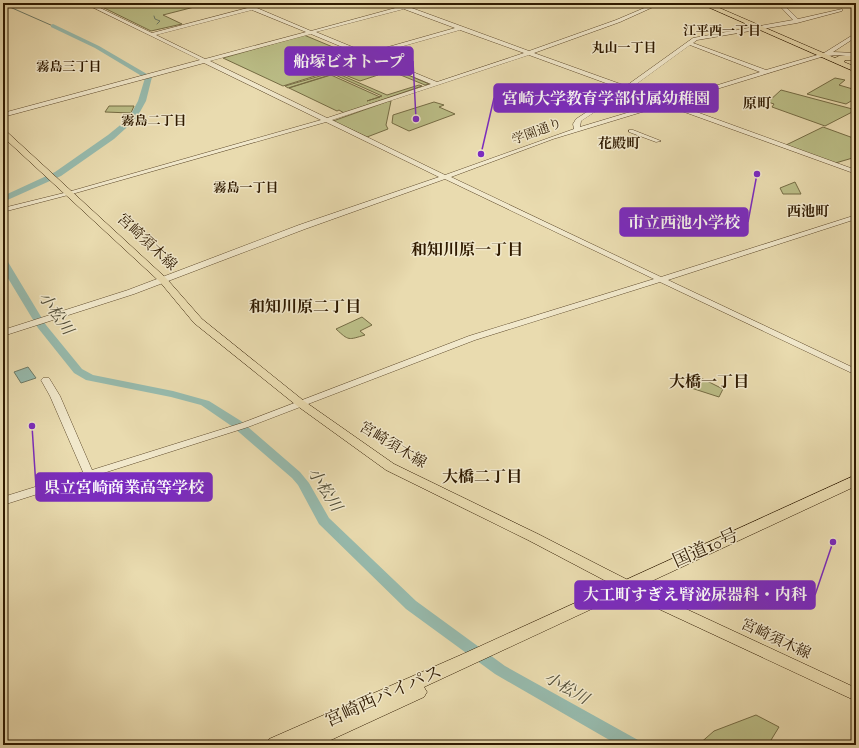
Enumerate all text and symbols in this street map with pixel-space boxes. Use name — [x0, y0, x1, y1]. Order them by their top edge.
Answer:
district label: 江平西一丁目 — [683, 23, 761, 40]
district label: 丸山一丁目 — [591, 40, 657, 57]
callout: 船塚ビオトープ — [285, 47, 413, 75]
text: 船塚ビオトープ — [293, 53, 405, 73]
district label: 霧島三丁目 — [36, 59, 102, 76]
callout: 宮崎大学教育学部付属幼稚園 — [494, 84, 718, 112]
text: 宮崎大学教育学部付属幼稚園 — [502, 90, 710, 110]
district label: 原町 — [743, 95, 772, 113]
district label: 霧島二丁目 — [121, 113, 187, 130]
street label: 学園通り — [510, 115, 564, 149]
district label: 花殿町 — [598, 135, 641, 153]
district label: 霧島一丁目 — [213, 180, 279, 197]
district label: 西池町 — [787, 203, 830, 221]
callout: 市立西池小学校 — [620, 208, 748, 236]
street label: 宮崎須木線 — [113, 209, 181, 275]
text: 市立西池小学校 — [628, 214, 741, 234]
district label: 和知川原一丁目 — [411, 241, 523, 261]
water label: 小松川 — [33, 289, 78, 341]
district label: 和知川原二丁目 — [249, 298, 361, 318]
district label: 大橋一丁目 — [669, 373, 749, 393]
street label: 宮崎須木線 — [356, 418, 430, 472]
water label: 小松川 — [303, 464, 347, 517]
district label: 大橋二丁目 — [442, 468, 522, 488]
callout: 県立宮崎商業高等学校 — [36, 473, 212, 501]
text: 県立宮崎商業高等学校 — [44, 479, 205, 499]
street label: 国道10号 — [670, 524, 742, 574]
callout: 大工町すぎえ腎泌尿器科・内科 — [575, 581, 815, 609]
text: 大工町すぎえ腎泌尿器科・内科 — [583, 586, 808, 606]
street label: 宮崎須木線 — [738, 615, 814, 663]
street label: 宮崎西バイパス — [322, 661, 446, 733]
water label: 小松川 — [540, 668, 594, 711]

